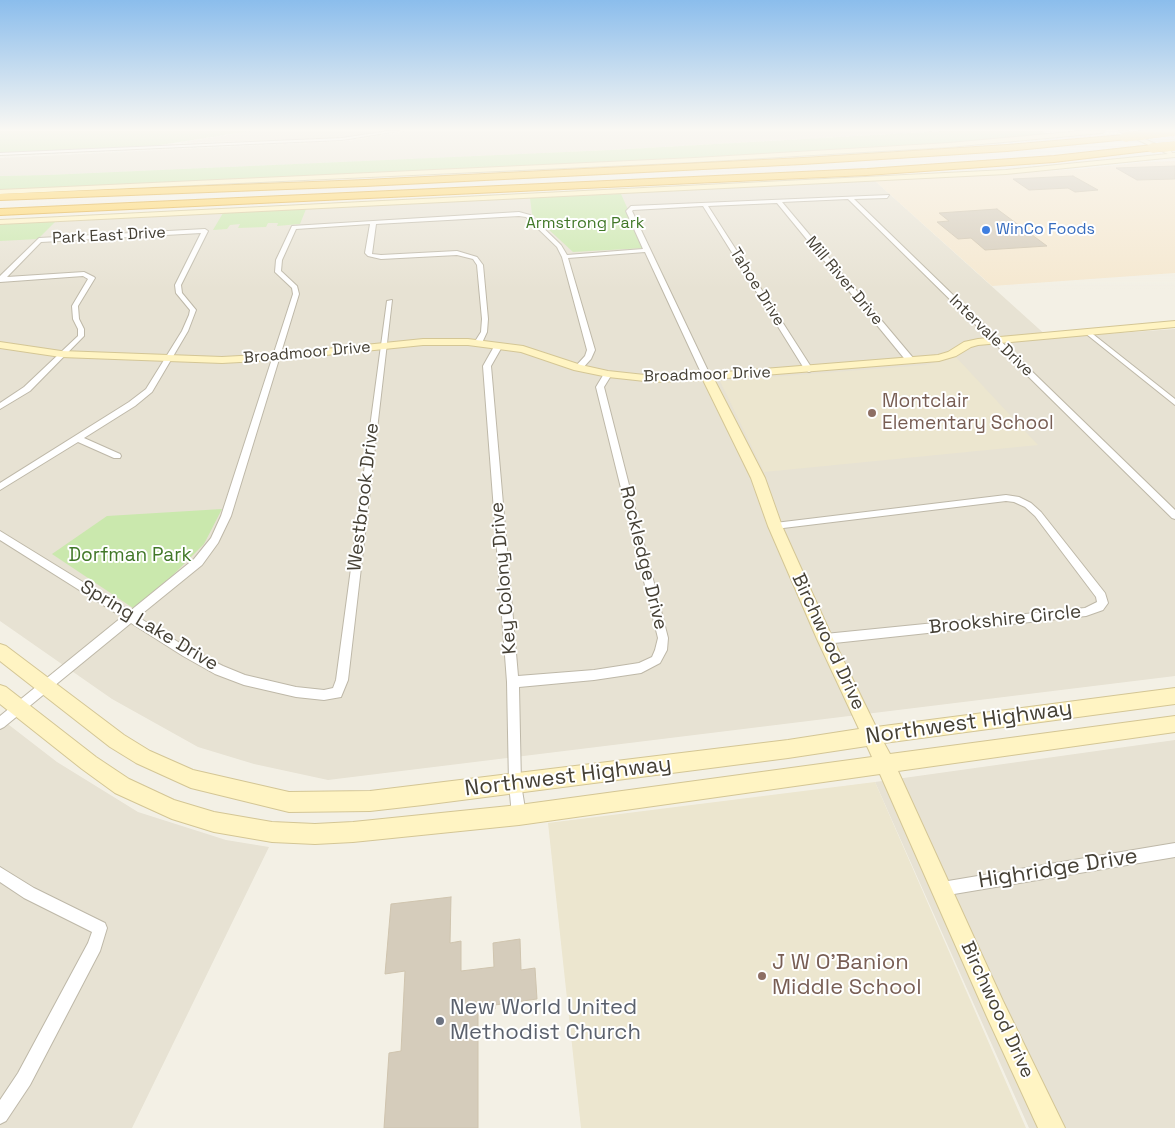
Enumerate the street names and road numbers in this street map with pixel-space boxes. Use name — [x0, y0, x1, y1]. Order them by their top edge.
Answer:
street label: Park East Drive — [52, 223, 166, 249]
street label: Mill River Drive — [801, 233, 887, 329]
street label: Tahoe Drive — [725, 244, 789, 330]
street label: Intervale Drive — [945, 291, 1037, 381]
street label: Broadmoor Drive — [243, 338, 371, 368]
street label: Broadmoor Drive — [643, 363, 771, 387]
street label: Westbrook Drive — [344, 422, 384, 572]
street label: Rockledge Drive — [614, 484, 672, 632]
street label: Key Colony Drive — [486, 501, 522, 655]
street label: Birchwood Drive — [786, 570, 870, 714]
street label: Spring Lake Drive — [76, 576, 222, 676]
street label: Brookshire Circle — [928, 601, 1082, 639]
street label: Northwest Highway — [864, 695, 1074, 751]
street label: Northwest Highway — [463, 751, 673, 803]
street label: Highridge Drive — [977, 843, 1139, 895]
street label: Birchwood Drive — [955, 938, 1039, 1082]

